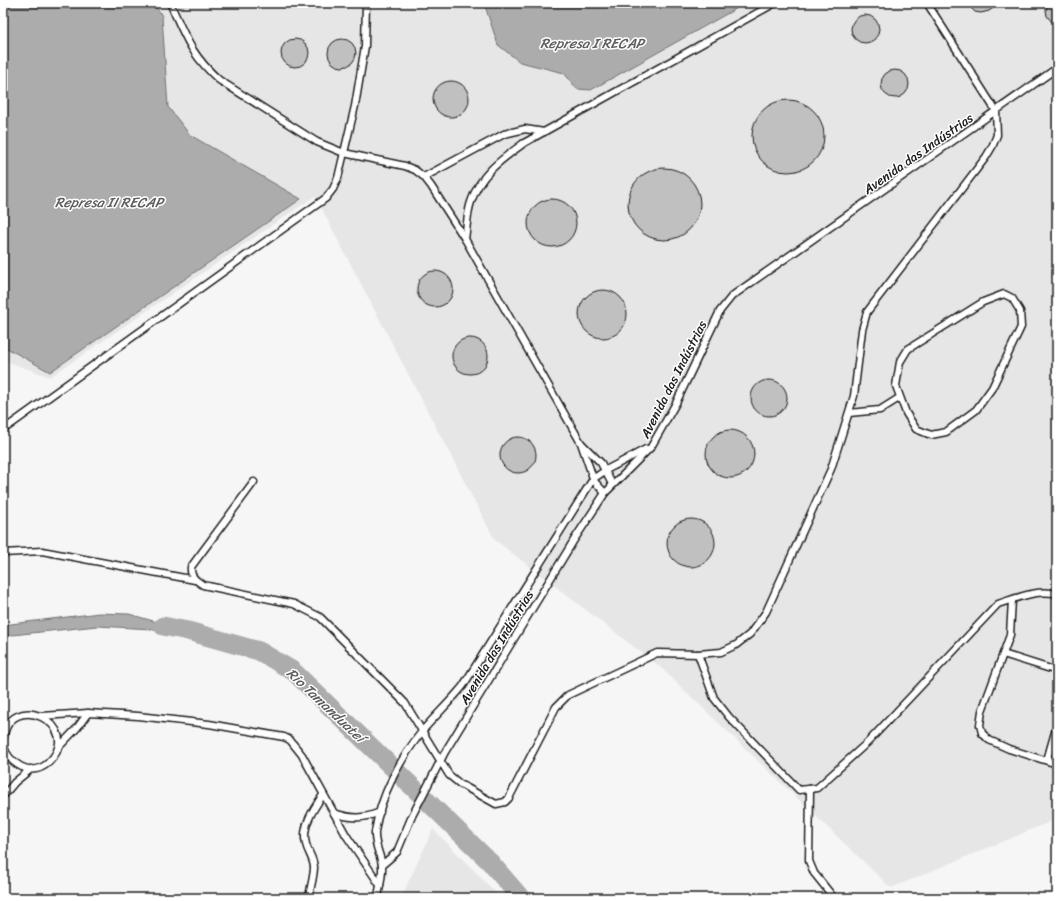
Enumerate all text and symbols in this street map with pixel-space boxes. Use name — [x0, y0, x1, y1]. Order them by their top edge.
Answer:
water label: Represa I RECAP — [540, 31, 646, 56]
street label: Avenida das Indústrias — [858, 107, 978, 201]
water label: Represa II RECAP — [55, 190, 165, 215]
street label: Avenida das Indústrias — [633, 316, 713, 443]
street label: Avenida das Indústrias — [453, 586, 540, 710]
water label: Rio Tamanduateí — [280, 662, 374, 752]

